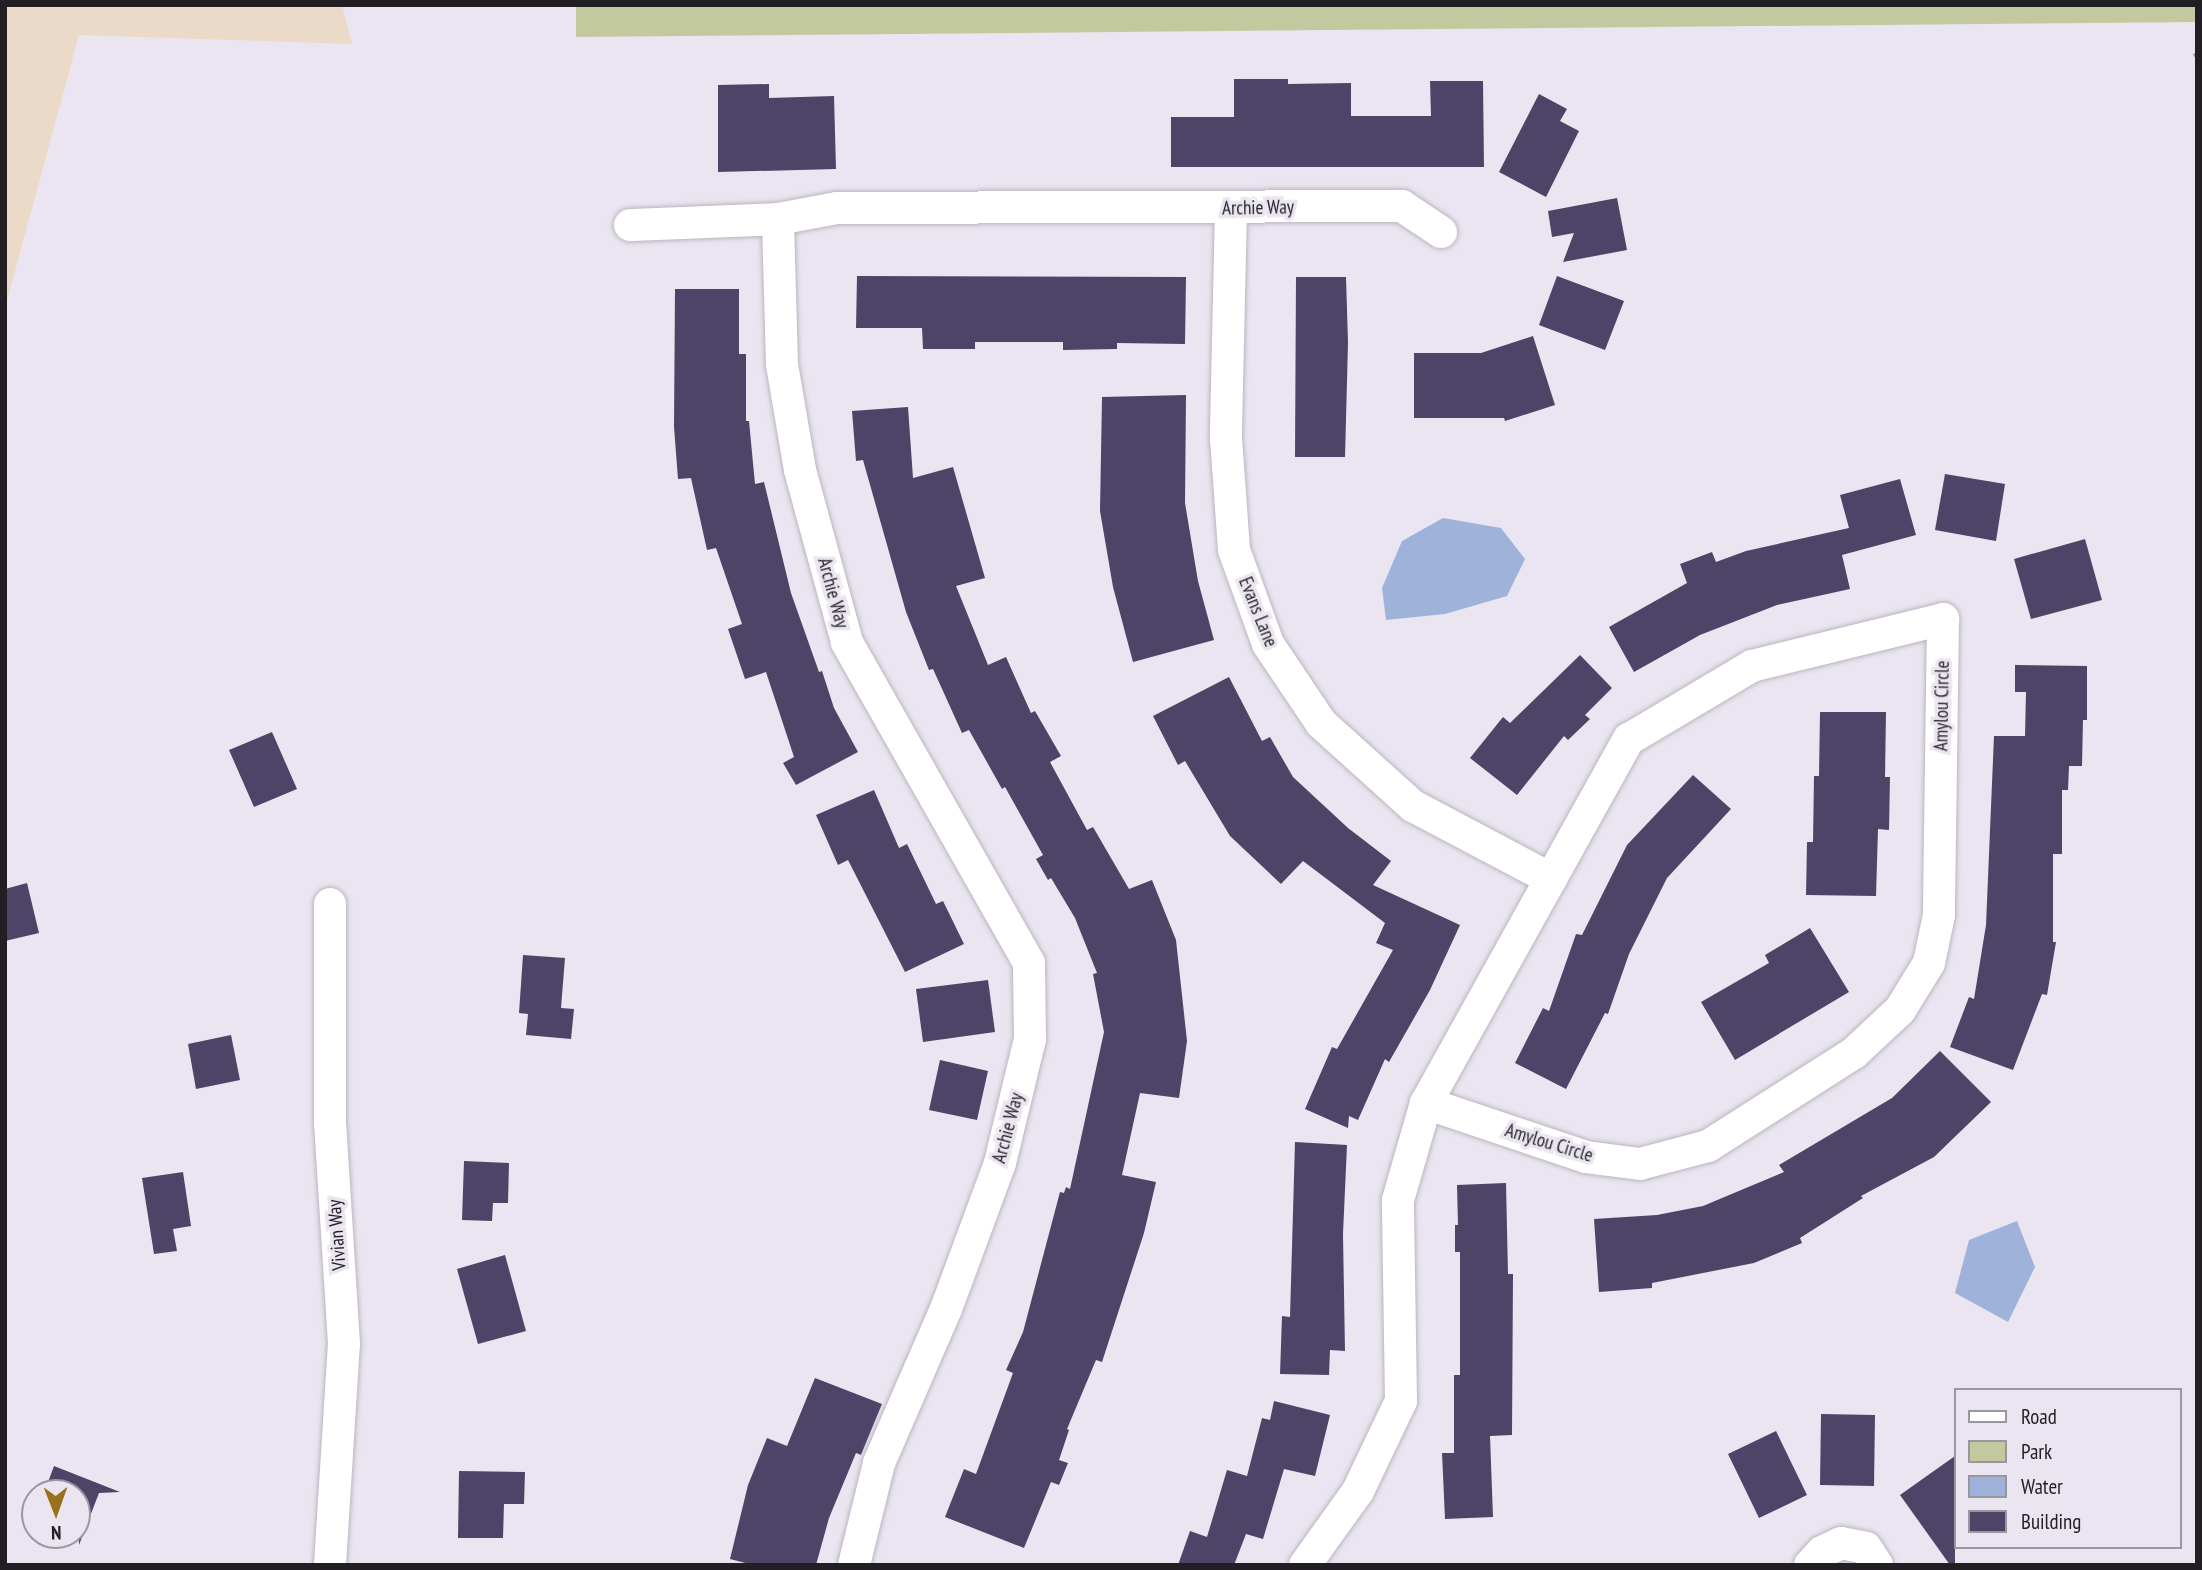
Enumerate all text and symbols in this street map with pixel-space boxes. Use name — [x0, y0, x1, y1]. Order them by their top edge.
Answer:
street label: Archie Way — [1222, 196, 1294, 220]
street label: Archie Way — [813, 555, 853, 631]
street label: Evans Lane — [1234, 574, 1282, 650]
street label: Amylou Circle — [1930, 661, 1954, 751]
street label: Archie Way — [988, 1090, 1028, 1166]
street label: Amylou Circle — [1502, 1119, 1596, 1167]
street label: Vivian Way — [323, 1199, 351, 1271]
legend — [1954, 1388, 2181, 1549]
text: Road — [2021, 1403, 2057, 1430]
text: Park — [2021, 1438, 2052, 1465]
text: Water — [2021, 1473, 2063, 1500]
north arrow — [21, 1479, 91, 1549]
text: Building — [2021, 1508, 2081, 1535]
text: N — [51, 1521, 62, 1545]

